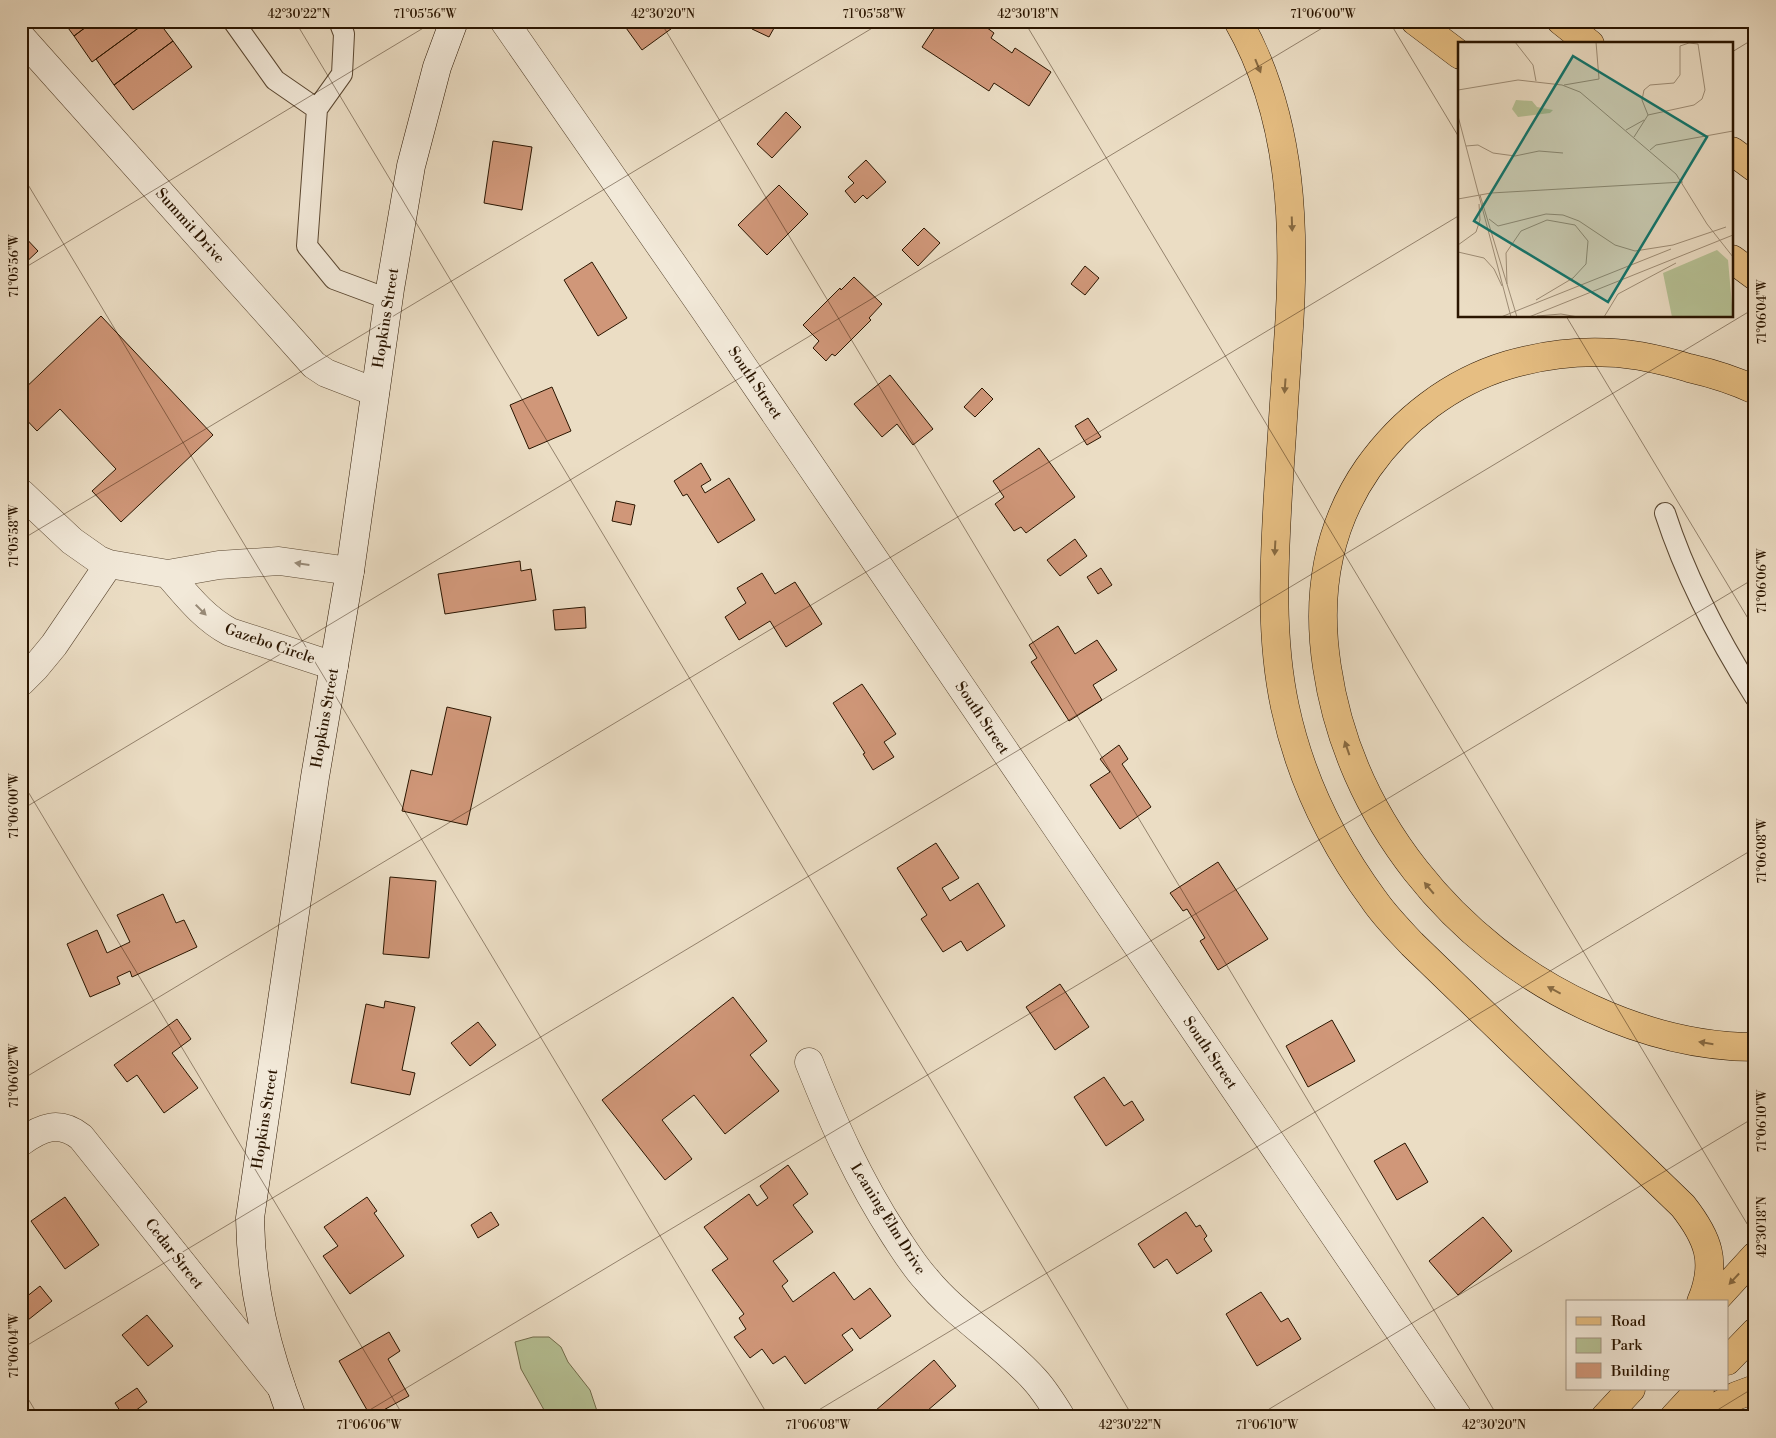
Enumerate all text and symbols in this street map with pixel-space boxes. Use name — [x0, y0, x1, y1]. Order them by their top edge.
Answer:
text: 42°30'22"N — [268, 7, 331, 22]
text: 71°05'56"W — [394, 7, 457, 22]
text: 42°30'20"N — [631, 7, 695, 22]
text: 71°05'58"W — [843, 7, 907, 22]
text: 42°30'18"N — [997, 7, 1059, 22]
text: 71°06'00"W — [1290, 7, 1357, 22]
inset map — [1458, 42, 1734, 318]
one-way arrow — [1255, 58, 1262, 73]
street label: Summit Drive — [151, 184, 229, 268]
one-way arrow — [1288, 216, 1296, 232]
text: 71°05'56"W — [7, 234, 22, 297]
street label: Hopkins Street — [369, 266, 403, 369]
text: 71°06'04"W — [1755, 279, 1770, 344]
street label: South Street — [724, 343, 787, 424]
one-way arrow — [1281, 378, 1289, 394]
text: 71°05'58"W — [7, 503, 22, 567]
one-way arrow — [1270, 540, 1278, 556]
text: 71°06'06"W — [1755, 547, 1770, 613]
one-way arrow — [294, 560, 310, 568]
one-way arrow — [194, 604, 206, 616]
street label: Gazebo Circle — [222, 620, 318, 668]
street label: Hopkins Street — [307, 666, 343, 770]
street label: South Street — [951, 678, 1014, 759]
one-way arrow — [1343, 740, 1351, 755]
text: 71°06'00"W — [7, 772, 22, 839]
text: 71°06'08"W — [1755, 817, 1770, 883]
one-way arrow — [1423, 882, 1435, 894]
one-way arrow — [1546, 986, 1561, 994]
street label: South Street — [1179, 1013, 1242, 1094]
one-way arrow — [1698, 1039, 1714, 1047]
text: 71°06'02"W — [7, 1043, 22, 1108]
street label: Hopkins Street — [248, 1067, 282, 1170]
text: 71°06'10"W — [1755, 1089, 1770, 1152]
street label: Leaning Elm Drive — [846, 1160, 930, 1278]
text: 42°30'18"N — [1755, 1196, 1770, 1258]
street label: Cedar Street — [141, 1215, 208, 1294]
one-way arrow — [1728, 1272, 1740, 1284]
legend — [1566, 1300, 1728, 1390]
text: Road — [1611, 1312, 1646, 1331]
text: 71°06'04"W — [7, 1313, 22, 1378]
text: Park — [1611, 1336, 1643, 1355]
text: Building — [1610, 1362, 1670, 1381]
text: 71°06'06"W — [337, 1418, 403, 1433]
text: 71°06'08"W — [786, 1418, 852, 1433]
text: 42°30'22"N — [1099, 1418, 1162, 1433]
text: 71°06'10"W — [1236, 1418, 1299, 1433]
text: 42°30'20"N — [1462, 1418, 1526, 1433]

